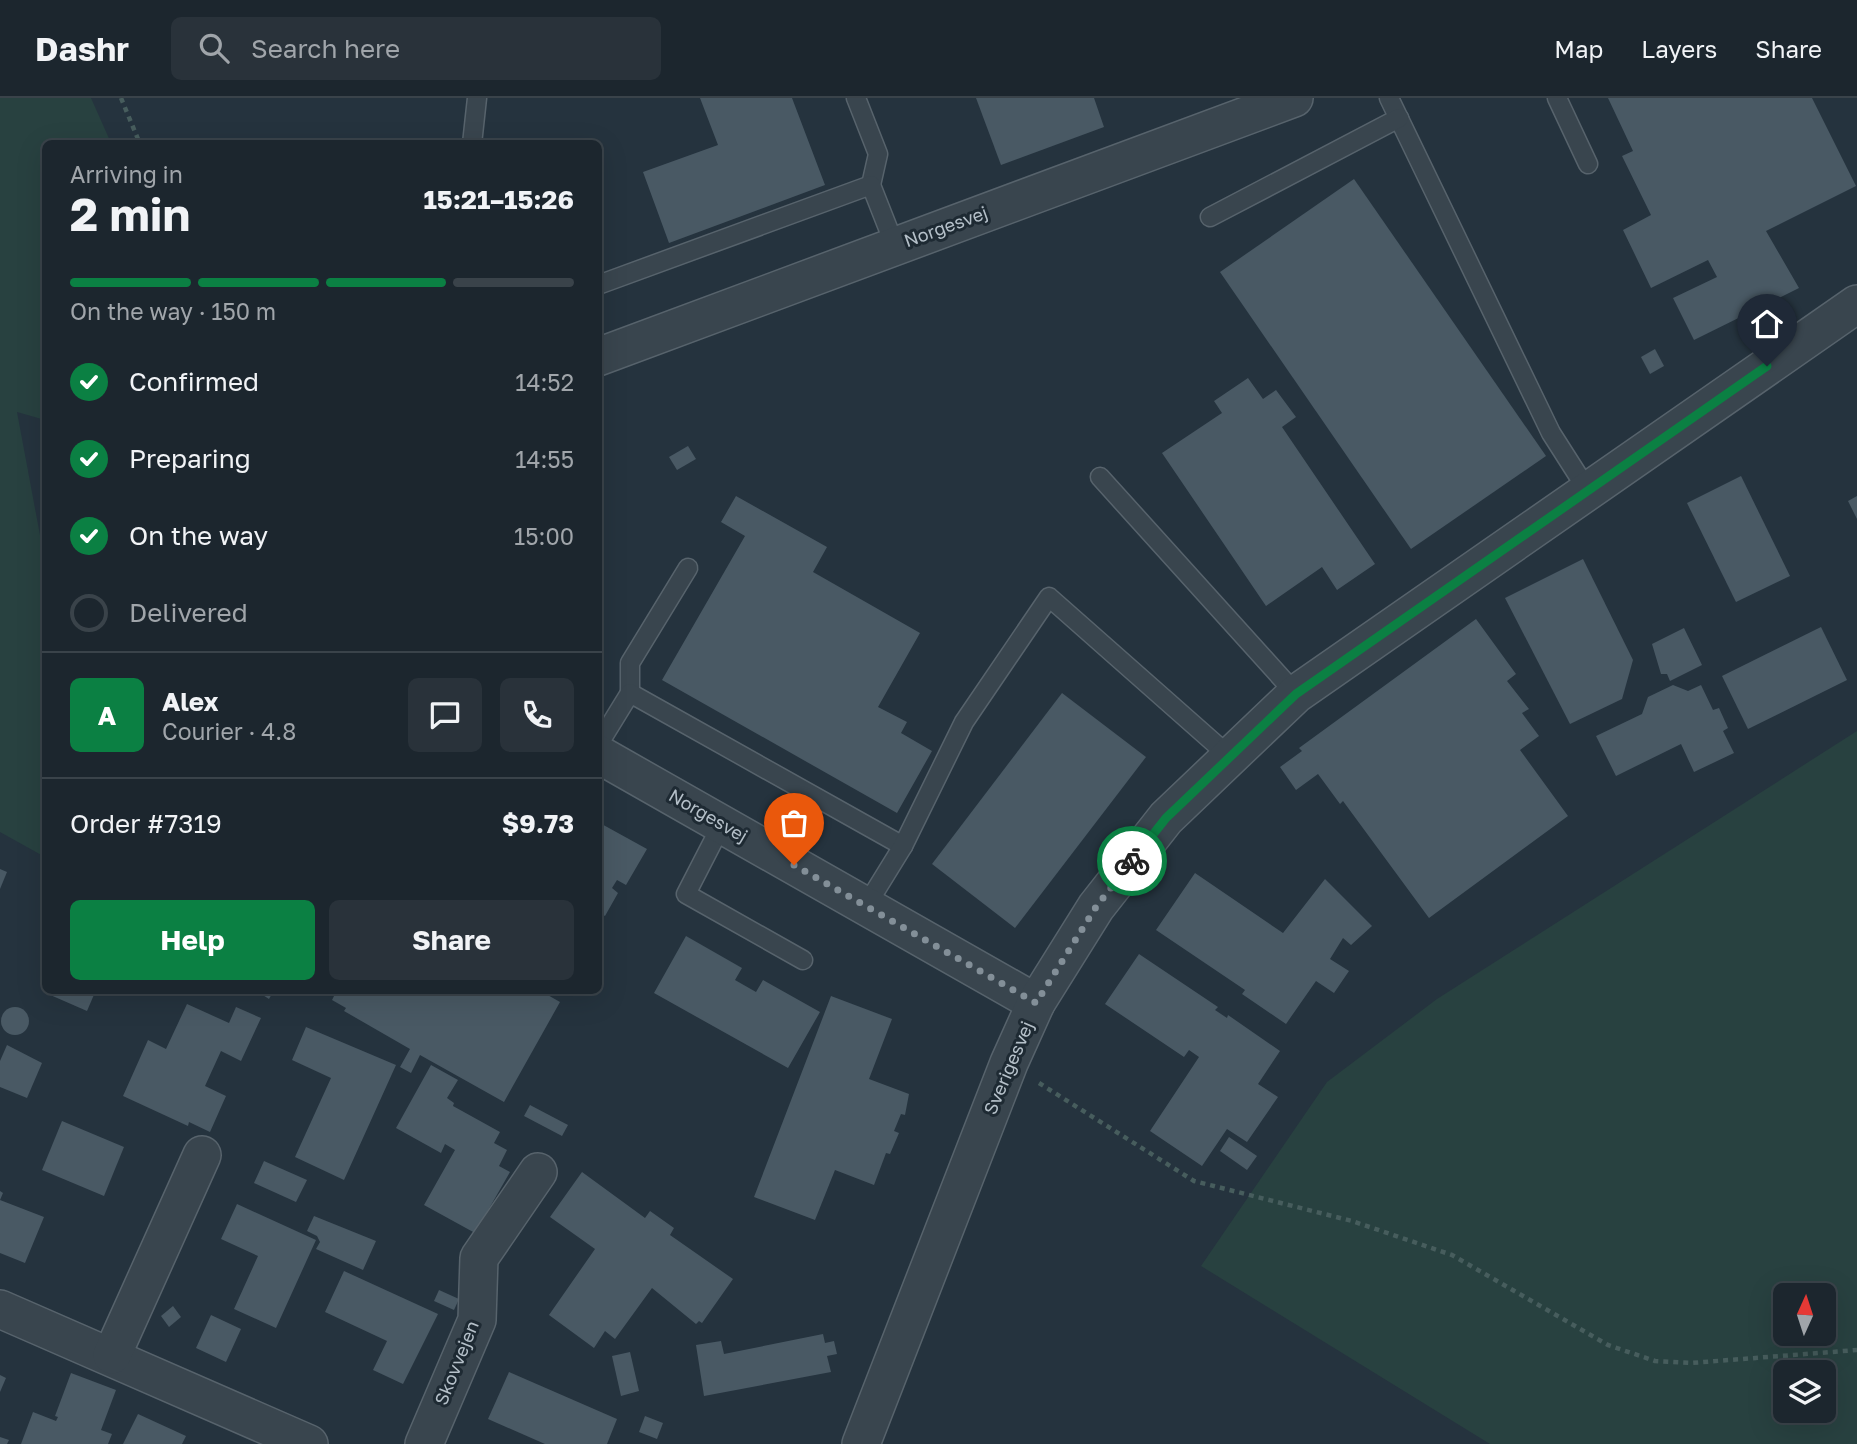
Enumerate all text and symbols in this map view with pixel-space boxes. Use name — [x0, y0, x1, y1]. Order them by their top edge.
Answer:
search box — [171, 17, 661, 80]
text: Dashr — [35, 29, 129, 68]
icon: search — [195, 29, 233, 67]
text: Search here — [251, 33, 400, 64]
text: Map — [1554, 34, 1603, 63]
text: Layers — [1641, 34, 1717, 63]
text: Share — [1755, 34, 1822, 63]
text: Arriving in — [70, 160, 183, 188]
text: 15:21–15:26 — [423, 184, 574, 215]
text: 2 min — [70, 186, 190, 241]
street label: Norgesvej — [901, 201, 990, 251]
pin — [1737, 294, 1797, 366]
text: On the way · 150 m — [70, 297, 276, 325]
icon: home — [1748, 305, 1786, 343]
icon: check — [70, 363, 108, 401]
text: Confirmed — [129, 366, 259, 397]
text: 14:52 — [515, 368, 574, 396]
icon: check — [70, 440, 108, 478]
text: Preparing — [129, 443, 251, 474]
text: 14:55 — [515, 445, 574, 473]
icon: check — [70, 517, 108, 555]
text: On the way — [129, 520, 268, 551]
text: 15:00 — [514, 522, 574, 550]
text: Delivered — [129, 597, 248, 628]
button: chat — [408, 678, 482, 752]
button: phone — [500, 678, 574, 752]
text: Alex — [162, 686, 219, 717]
text: A — [98, 700, 116, 731]
text: Courier · 4.8 — [162, 717, 296, 745]
street label: Norgesvej — [665, 784, 752, 847]
pin — [764, 793, 824, 865]
icon: bag — [775, 804, 813, 842]
text: Order #7319 — [70, 808, 222, 839]
text: $9.73 — [502, 808, 574, 839]
courier — [1097, 826, 1167, 896]
icon: bike — [1113, 842, 1151, 880]
button: Help — [70, 900, 315, 980]
button: Share — [329, 900, 574, 980]
street label: Sverigesvej — [979, 1018, 1038, 1118]
north arrow — [1773, 1283, 1836, 1346]
map controls — [1773, 1283, 1836, 1423]
street label: Skovvejen — [429, 1317, 483, 1408]
button: layers — [1773, 1360, 1836, 1423]

